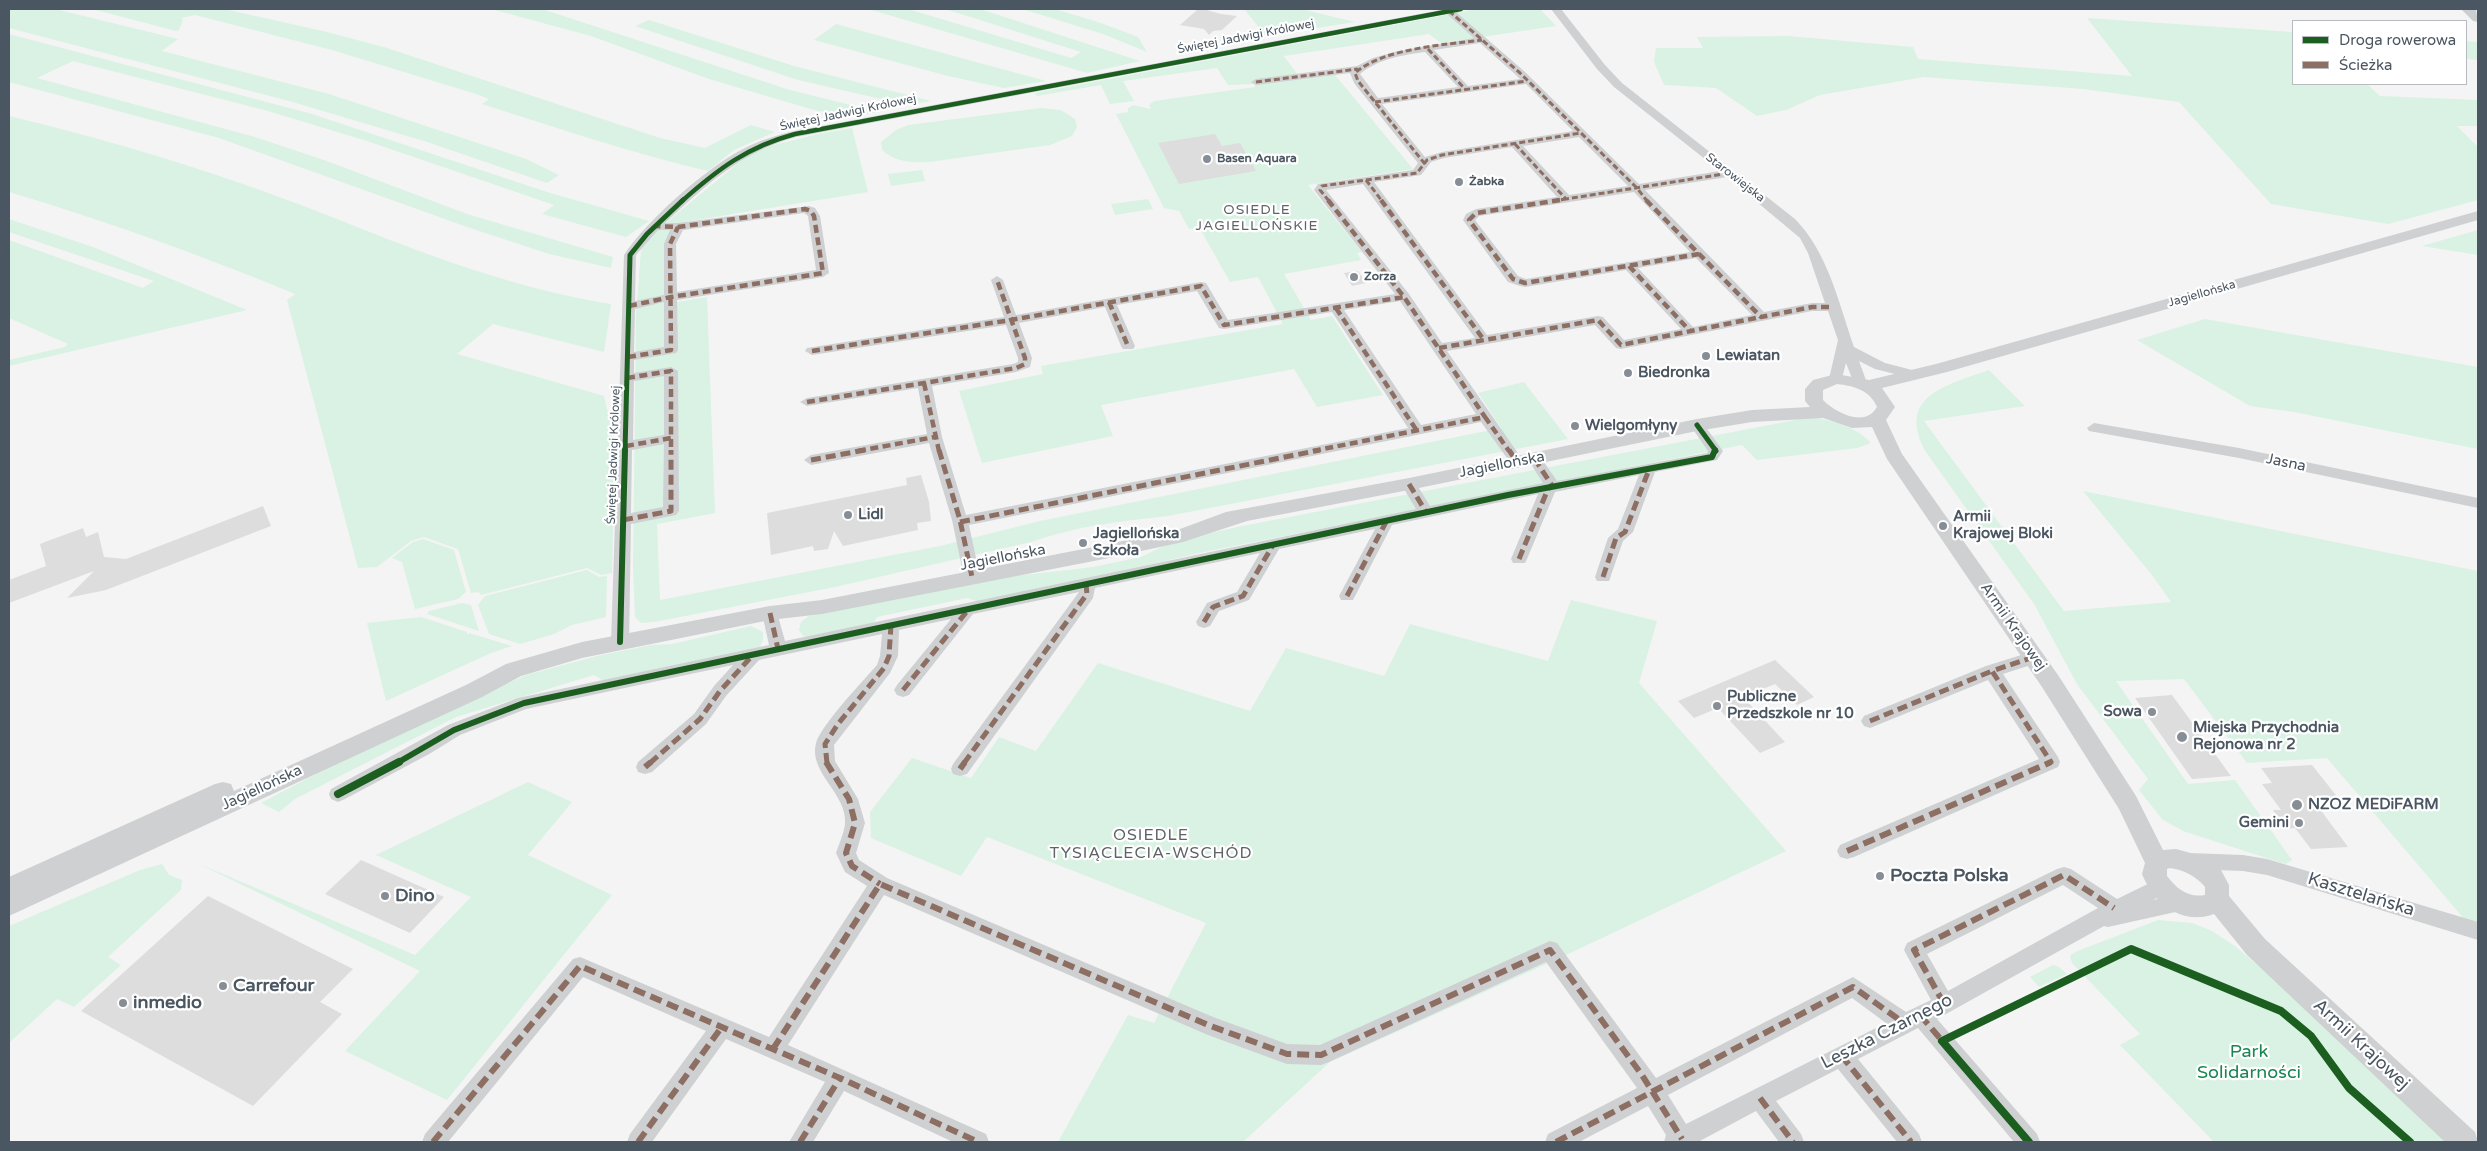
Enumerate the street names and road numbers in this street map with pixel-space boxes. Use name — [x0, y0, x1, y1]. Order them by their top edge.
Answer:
street label: Świętej Jadwigi Królowej — [1176, 17, 1316, 57]
street label: Świętej Jadwigi Królowej — [779, 92, 917, 134]
street label: Starowiejska — [1702, 150, 1768, 206]
street label: Jagiellońska — [2167, 278, 2237, 310]
street label: Świętej Jadwigi Królowej — [604, 385, 624, 525]
street label: Jagiellońska — [1458, 448, 1546, 482]
street label: Jasna — [2264, 450, 2308, 476]
street label: Jagiellońska — [959, 541, 1047, 575]
street label: Armii Krajowej — [1976, 580, 2050, 674]
street label: Jagiellońska — [219, 762, 305, 814]
street label: Kasztelańska — [2305, 868, 2417, 922]
street label: Leszka Czarnego — [1818, 990, 1956, 1074]
street label: Armii Krajowej — [2308, 995, 2414, 1095]

